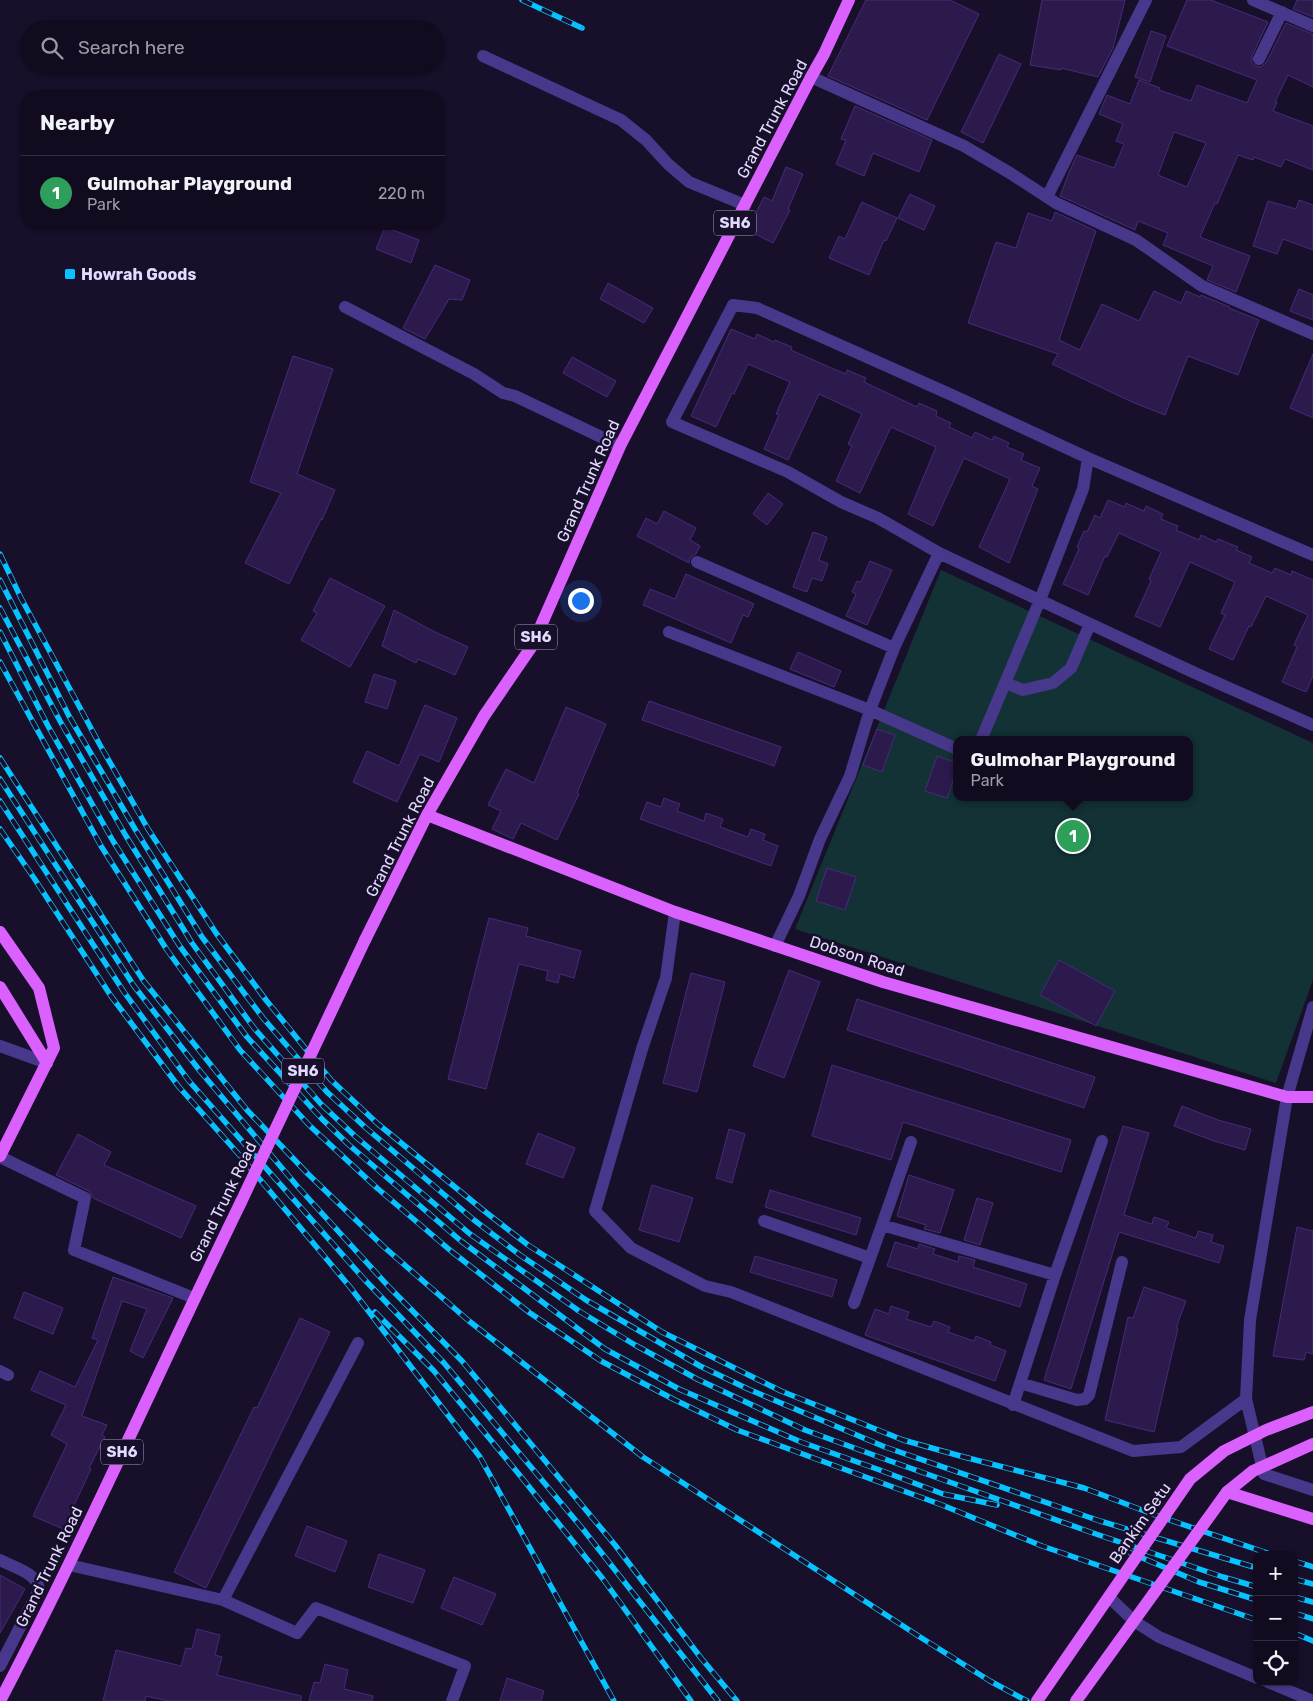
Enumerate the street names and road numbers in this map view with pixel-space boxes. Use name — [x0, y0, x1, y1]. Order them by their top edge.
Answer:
street label: Grand Trunk Road — [733, 56, 811, 182]
road number: SH6 — [714, 210, 756, 236]
street label: Grand Trunk Road — [553, 417, 623, 545]
road number: SH6 — [515, 624, 557, 650]
street label: Grand Trunk Road — [362, 774, 438, 900]
street label: Dobson Road — [807, 932, 907, 980]
road number: SH6 — [282, 1058, 324, 1084]
street label: Grand Trunk Road — [186, 1139, 260, 1265]
road number: SH6 — [101, 1440, 143, 1464]
street label: Bankim Setu — [1105, 1479, 1175, 1567]
street label: Grand Trunk Road — [12, 1504, 86, 1630]

